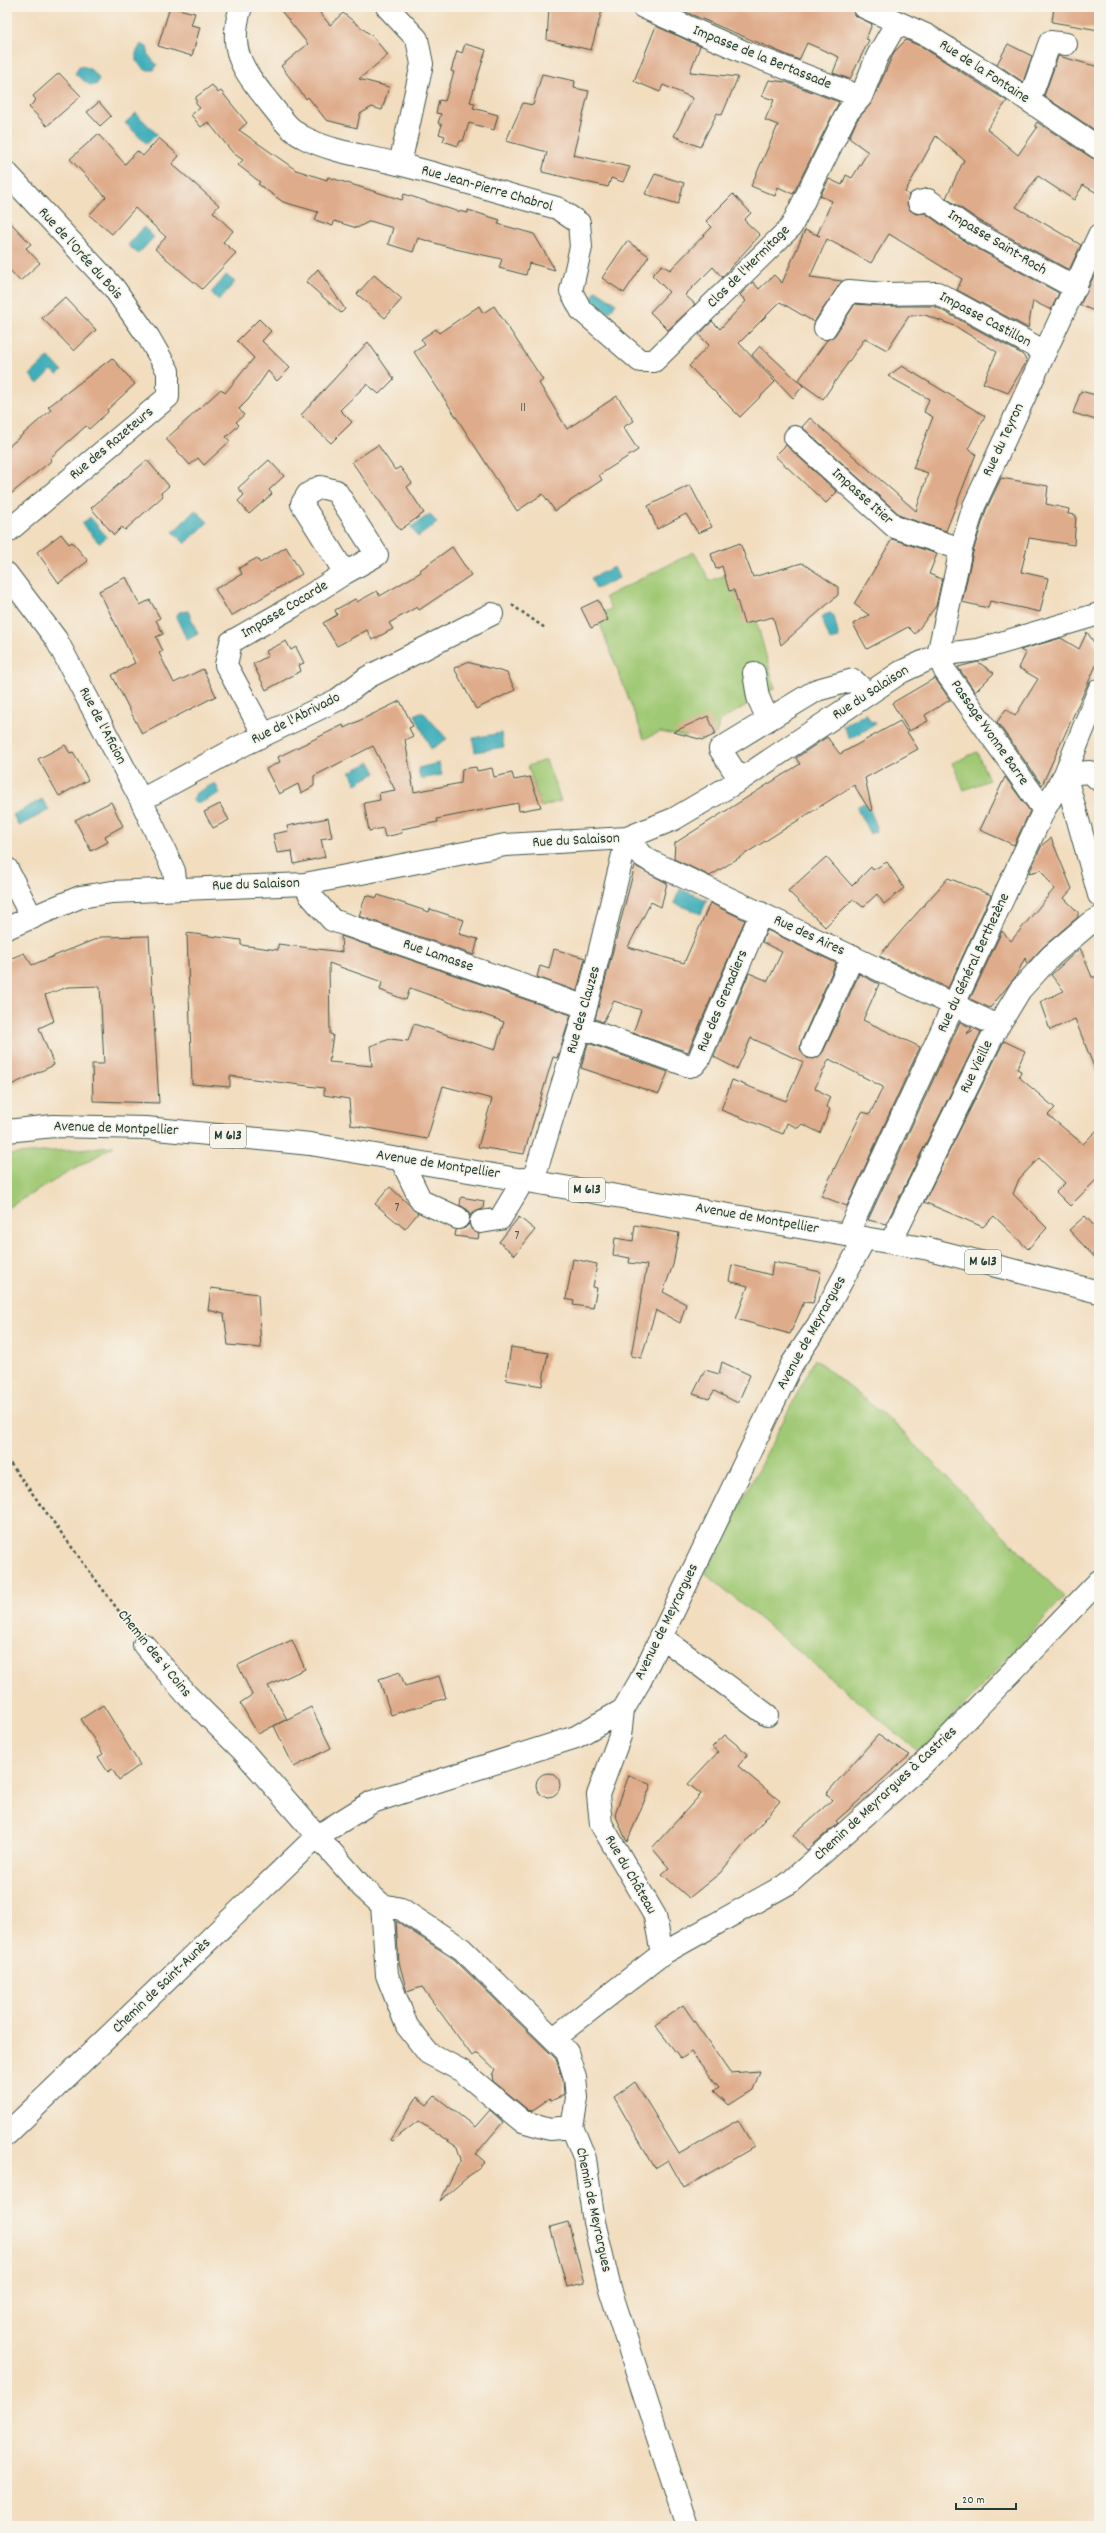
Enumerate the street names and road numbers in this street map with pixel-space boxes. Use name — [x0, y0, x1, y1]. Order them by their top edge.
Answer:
street label: Impasse de la Bertassade — [689, 20, 835, 96]
street label: Rue de la Fontaine — [934, 34, 1034, 110]
street label: Rue Jean-Pierre Chabrol — [419, 160, 556, 218]
street label: Rue de l'Orée du Bois — [32, 203, 128, 305]
street label: Impasse Saint-Roch — [943, 205, 1051, 281]
street label: Clos de l'Hermitage — [702, 220, 796, 314]
street label: Impasse Castillon — [935, 286, 1035, 354]
street label: Rue du Teyron — [977, 400, 1031, 480]
street label: Rue des Razeteurs — [65, 402, 159, 486]
street label: Impasse Itier — [826, 463, 898, 531]
street label: Impasse Cocarde — [237, 575, 333, 645]
street label: Rue du Salaison — [828, 660, 914, 726]
street label: Passage Yvonne Barre — [944, 676, 1034, 791]
street label: Rue de l'Aficion — [72, 683, 132, 769]
street label: Rue de l'Abrivado — [248, 687, 345, 751]
street label: Rue du Salaison — [532, 828, 620, 854]
street label: Rue du Salaison — [212, 872, 300, 898]
street label: Rue du Général Berthezène — [932, 889, 1016, 1036]
street label: Rue des Aires — [770, 910, 848, 962]
street label: Rue Lamasse — [400, 934, 477, 979]
street label: Rue des Grenadiers — [692, 946, 754, 1056]
street label: Rue des Clauzes — [561, 964, 607, 1056]
street label: Rue Vieille — [955, 1036, 1000, 1097]
street label: Avenue de Montpellier — [53, 1116, 179, 1142]
road number: M 613 — [210, 1124, 246, 1148]
street label: Avenue de Montpellier — [375, 1144, 502, 1186]
road number: M 613 — [569, 1178, 605, 1202]
street label: Avenue de Montpellier — [694, 1197, 821, 1241]
road number: M 613 — [965, 1250, 1001, 1274]
street label: Avenue de Meyrargues — [772, 1272, 852, 1394]
street label: Avenue de Meyrargues — [629, 1560, 705, 1684]
street label: Chemin des 4 Coins — [112, 1605, 196, 1703]
street label: Chemin de Meyrargues à Castries — [809, 1722, 963, 1866]
street label: Rue du Château — [598, 1831, 662, 1919]
street label: Chemin de Saint-Aunès — [108, 1933, 216, 2039]
street label: Chemin de Meyrargues — [569, 2146, 617, 2274]

